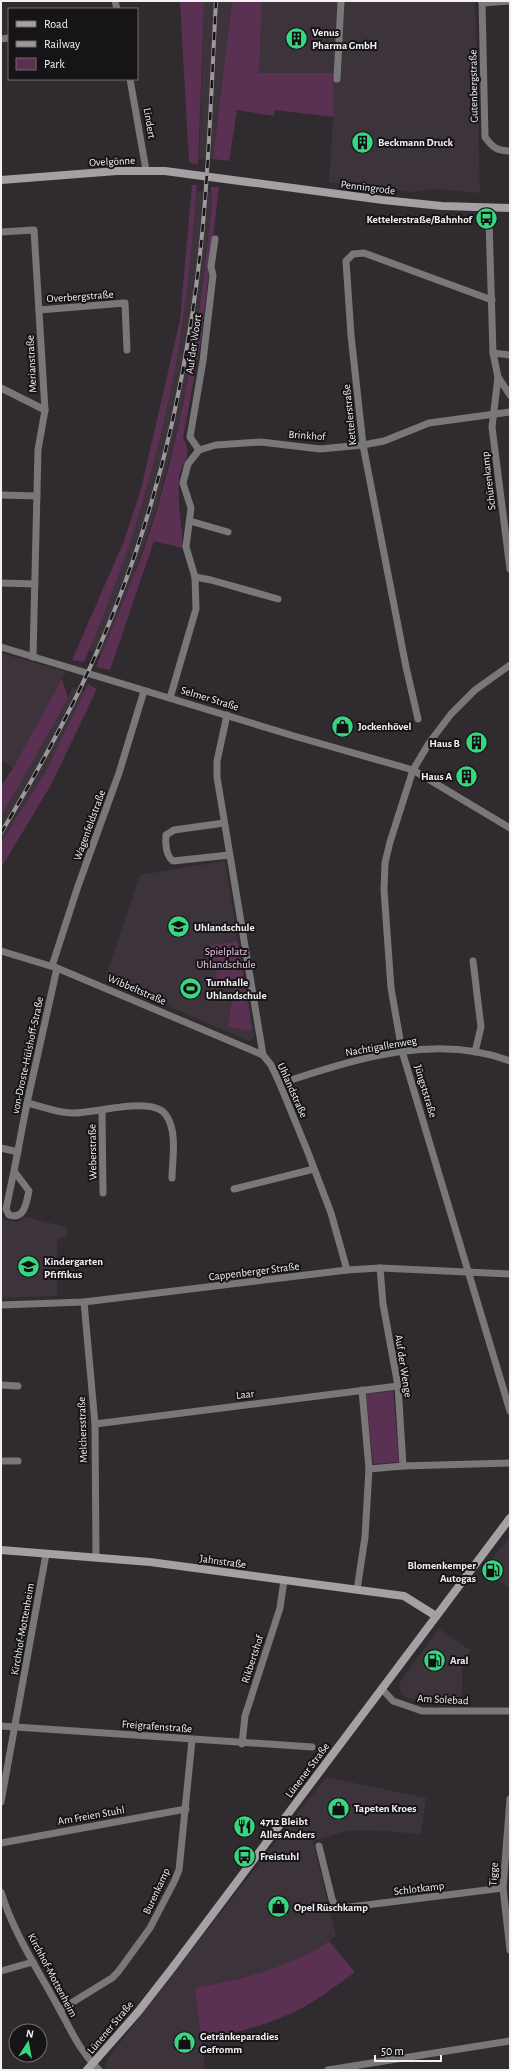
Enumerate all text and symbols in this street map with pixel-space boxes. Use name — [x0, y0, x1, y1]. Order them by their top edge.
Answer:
legend — [8, 8, 138, 80]
text: Road — [44, 18, 68, 30]
building icon: Venus Pharma GmbH — [283, 25, 309, 51]
place label: Venus Pharma GmbH — [312, 27, 377, 51]
text: Railway — [44, 38, 80, 51]
street label: Gutenbergstraße — [467, 49, 480, 123]
text: Park — [44, 58, 65, 70]
street label: Lindert — [141, 107, 158, 140]
building icon: Beckmann Druck — [349, 129, 375, 155]
place label: Beckmann Druck — [378, 137, 453, 148]
street label: Ovelgönne — [89, 155, 135, 168]
street label: Penningrode — [340, 179, 396, 196]
bus stop icon: Kettelerstraße/Bahnhof — [474, 206, 500, 232]
place label: Kettelerstraße/Bahnhof — [366, 214, 473, 225]
street label: Overbergstraße — [46, 289, 114, 304]
street label: Auf der Woort — [184, 313, 203, 375]
street label: Merianstraße — [24, 335, 39, 393]
street label: Kettelerstraße — [341, 384, 358, 446]
street label: Brinkhof — [288, 429, 326, 442]
street label: Schürenkamp — [479, 451, 498, 511]
street label: Selmer Straße — [179, 684, 240, 713]
shop icon: Jockenhövel — [330, 713, 356, 739]
place label: Jockenhövel — [358, 721, 411, 732]
building icon: Haus B — [463, 730, 489, 756]
place label: Haus B — [429, 738, 461, 749]
building icon: Haus A — [454, 763, 480, 789]
place label: Haus A — [421, 771, 452, 782]
street label: Wagenfeldstraße — [72, 788, 107, 862]
school or university icon: Uhlandschule — [166, 914, 192, 940]
place label: Uhlandschule — [194, 922, 255, 933]
park label: Spielplatz Uhlandschule — [196, 946, 256, 970]
street label: Wibbeltstraße — [106, 972, 168, 1007]
sports icon: Turnhalle Uhlandschule — [177, 975, 203, 1001]
place label: Turnhalle Uhlandschule — [206, 977, 267, 1001]
street label: von-Droste-Hülshoff-Straße — [10, 996, 45, 1115]
street label: Nachtigallenweg — [345, 1035, 418, 1058]
street label: Uhlandstraße — [276, 1061, 310, 1119]
street label: Jüngststraße — [412, 1063, 439, 1119]
street label: Weberstraße — [87, 1124, 98, 1180]
school or university icon: Kindergarten Pfiffikus — [16, 1254, 42, 1280]
place label: Kindergarten Pfiffikus — [44, 1256, 103, 1280]
street label: Cappenberger Straße — [208, 1260, 300, 1283]
street label: Auf der Wenge — [393, 1334, 414, 1398]
street label: Laar — [235, 1388, 255, 1401]
street label: Melchersstraße — [76, 1397, 89, 1463]
street label: Jahnstraße — [199, 1553, 247, 1570]
fuel station icon: Blomenkemper Autogas — [479, 1558, 505, 1584]
place label: Blomenkemper Autogas — [407, 1560, 476, 1584]
street label: Kirchhof-Mottenheim — [9, 1582, 36, 1676]
street label: Rikbertshof — [240, 1633, 266, 1685]
fuel station icon: Aral — [421, 1647, 447, 1673]
place label: Aral — [450, 1655, 469, 1666]
street label: Am Solebad — [417, 1693, 469, 1706]
street label: Freigrafenstraße — [121, 1719, 193, 1734]
street label: Lünener Straße — [283, 1741, 331, 1800]
shop icon: Tapeten Kroes — [325, 1795, 351, 1821]
place label: Tapeten Kroes — [354, 1803, 416, 1814]
street label: Am Freien Stuhl — [57, 1804, 125, 1827]
restaurant icon: 4712 Bleibt Alles Anders — [231, 1814, 257, 1840]
place label: 4712 Bleibt Alles Anders — [260, 1816, 315, 1840]
bus stop icon: Freistuhl — [231, 1843, 257, 1869]
place label: Freistuhl — [260, 1851, 299, 1862]
street label: Tigge — [487, 1862, 500, 1886]
street label: Burenkamp — [141, 1866, 172, 1916]
street label: Schlotkamp — [393, 1880, 445, 1897]
shop icon: Opel Rüschkamp — [266, 1894, 292, 1920]
place label: Opel Rüschkamp — [294, 1902, 368, 1913]
street label: Kirchhof-Mottenheim — [26, 1932, 79, 2019]
street label: Lünener Straße — [85, 1999, 136, 2056]
north arrow — [8, 2023, 48, 2063]
text: N — [25, 2028, 35, 2040]
shop icon: Getränkeparadies Gefromm — [172, 2029, 198, 2055]
place label: Getränkeparadies Gefromm — [200, 2031, 279, 2055]
scale bar — [375, 2037, 441, 2063]
text: 50 m — [381, 2045, 404, 2057]

